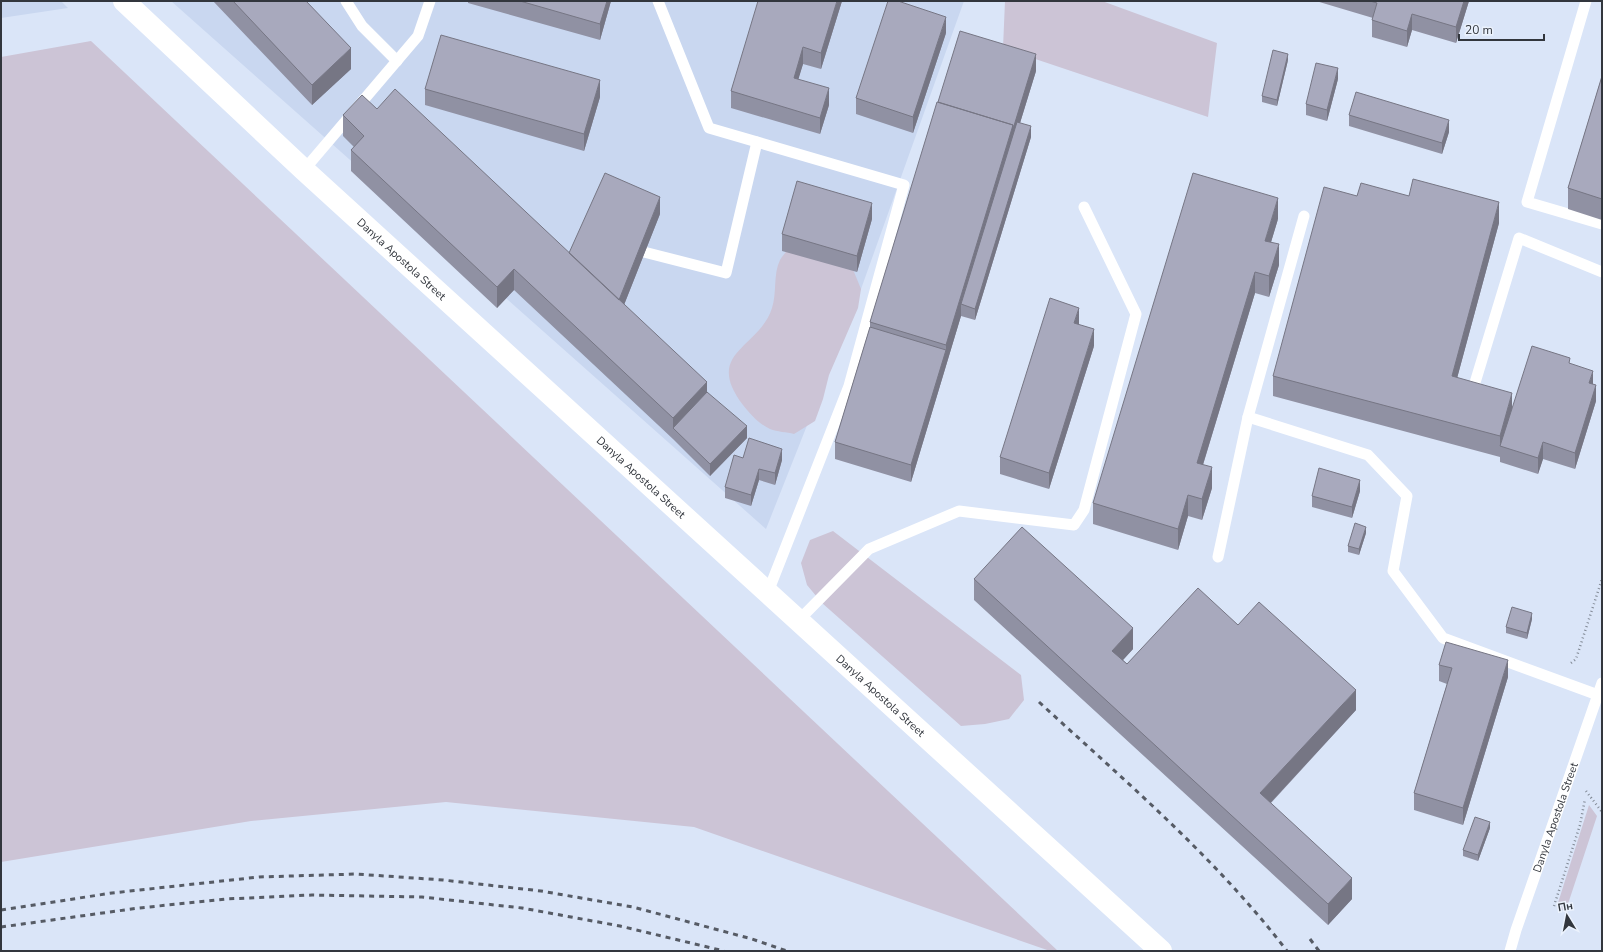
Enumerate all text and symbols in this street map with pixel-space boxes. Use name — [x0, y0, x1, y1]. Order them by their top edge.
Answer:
scale bar — [1459, 16, 1544, 42]
text: 20 m — [1465, 22, 1493, 38]
street label: Danyla Apostola Street — [354, 215, 449, 304]
street label: Danyla Apostola Street — [593, 433, 689, 522]
street label: Danyla Apostola Street — [832, 651, 928, 740]
street label: Danyla Apostola Street — [1530, 760, 1582, 875]
north arrow — [1547, 896, 1587, 936]
text: Пн — [1557, 898, 1574, 915]

